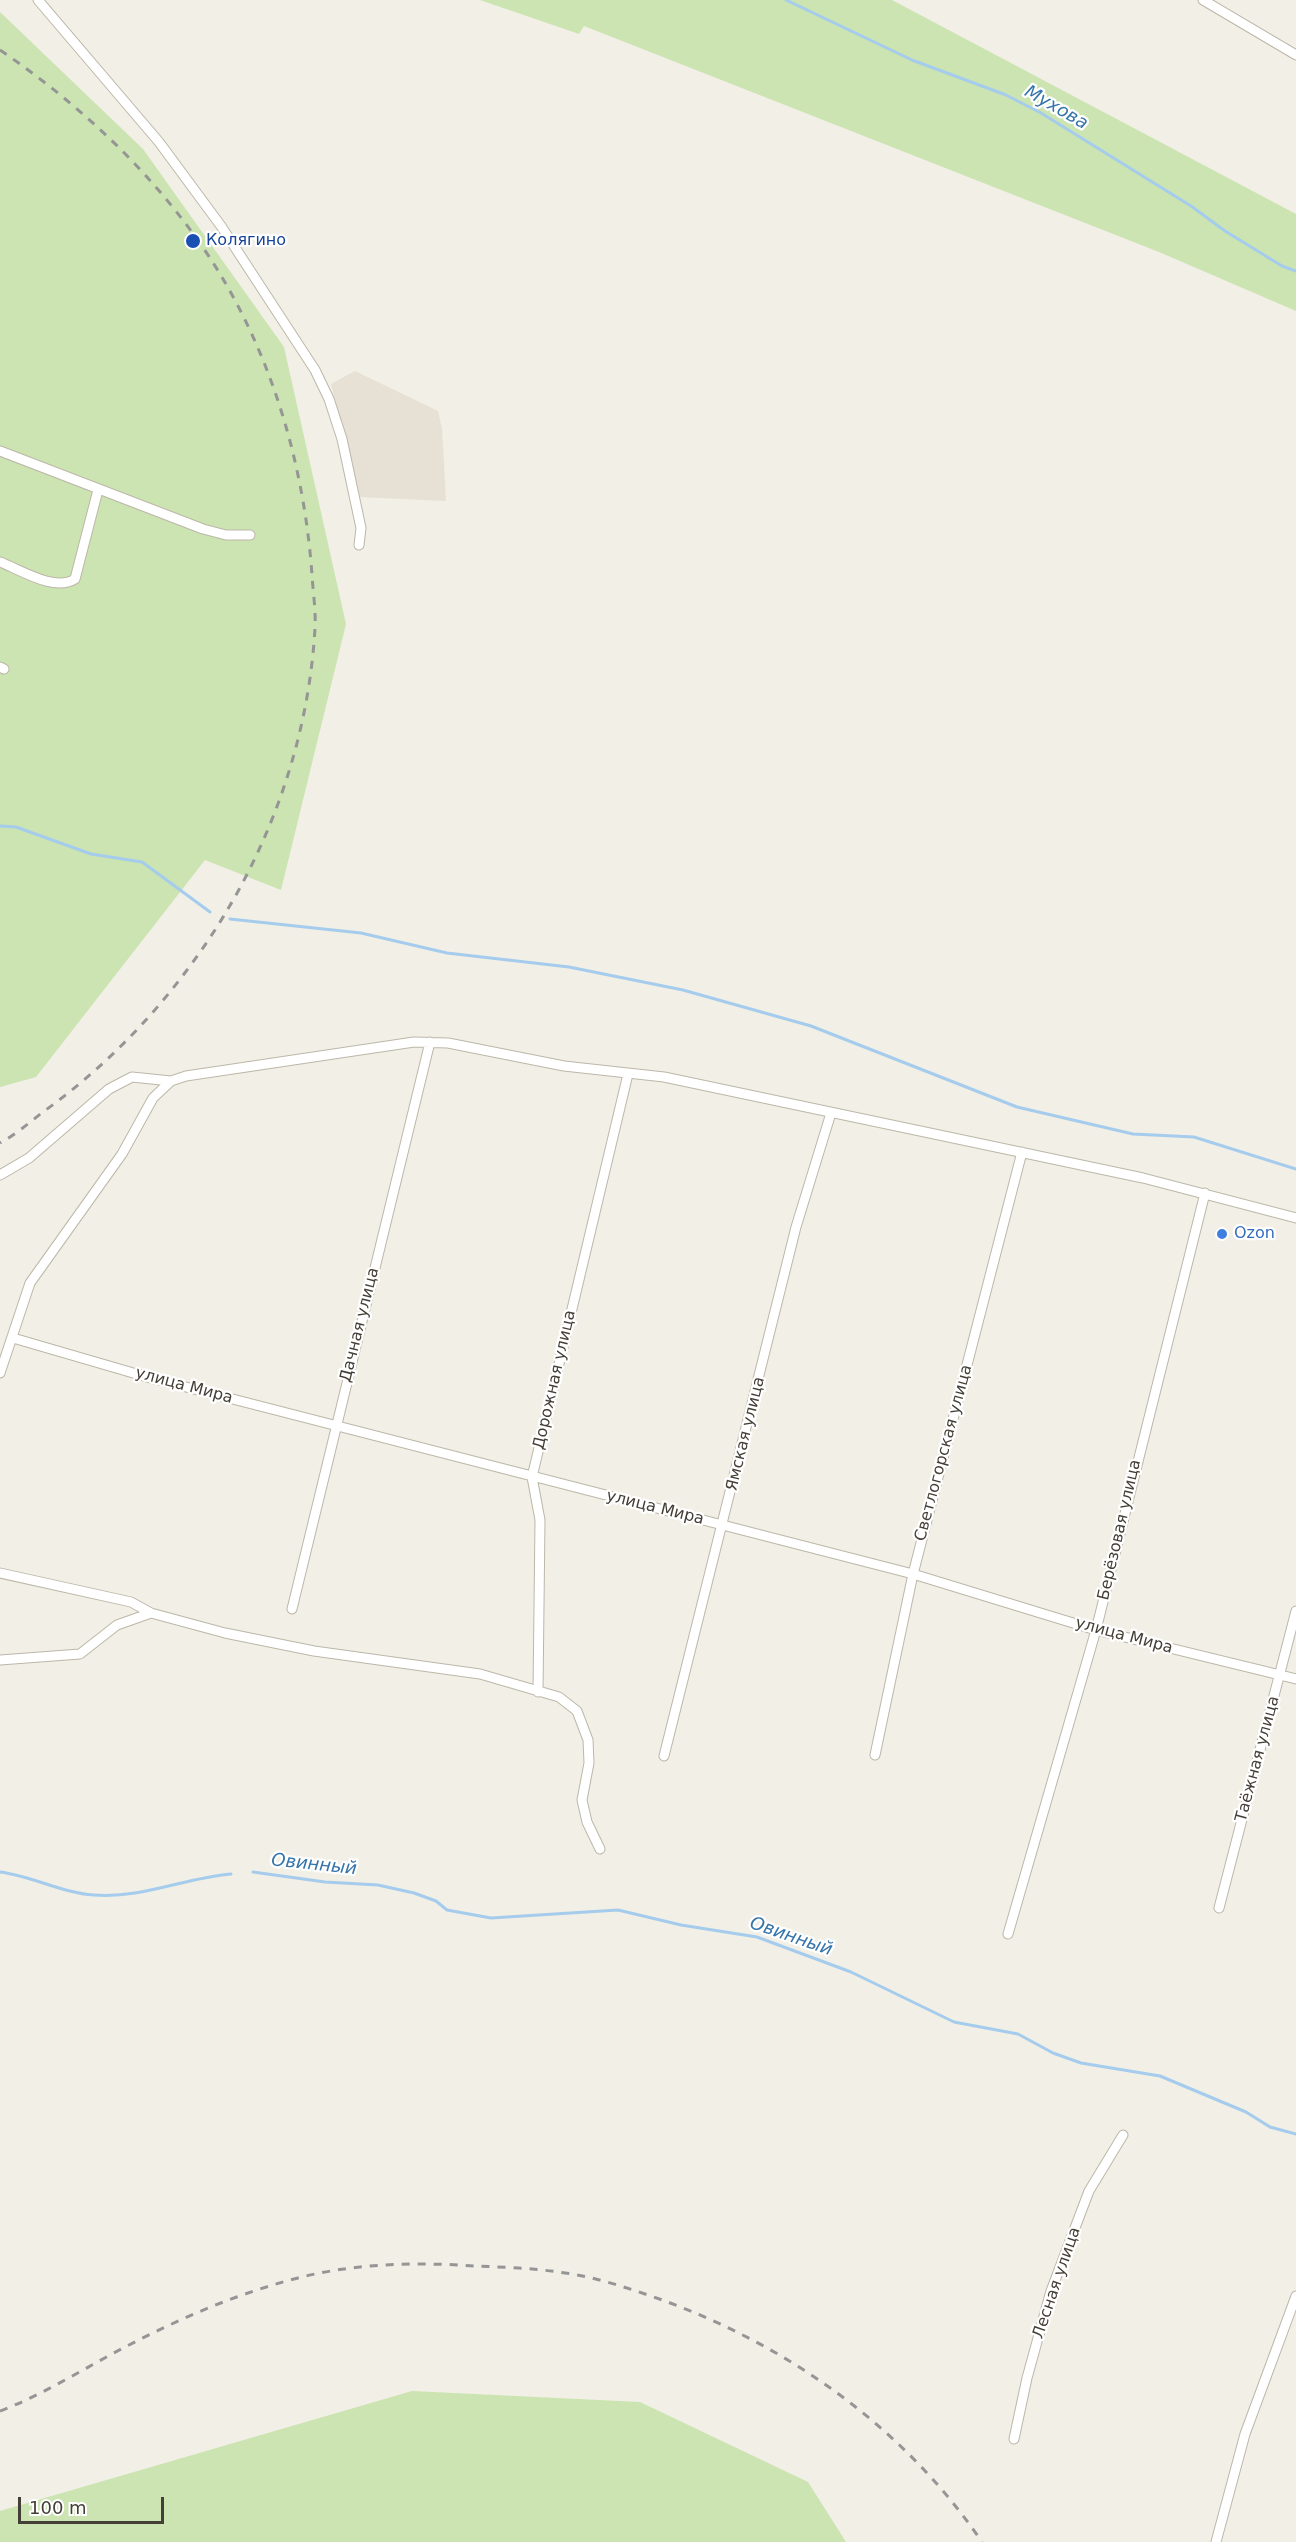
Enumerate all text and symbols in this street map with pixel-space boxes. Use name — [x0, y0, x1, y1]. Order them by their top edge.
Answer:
water label: Мухова — [1021, 81, 1091, 135]
place label: Колягино — [206, 231, 286, 251]
marker: Колягино — [184, 232, 202, 250]
place label: Ozon — [1234, 1224, 1275, 1244]
marker: Ozon — [1215, 1227, 1229, 1241]
street label: Дачная улица — [336, 1266, 384, 1384]
street label: Дорожная улица — [530, 1308, 580, 1452]
street label: Светлогорская улица — [911, 1363, 977, 1543]
street label: улица Мира — [133, 1364, 235, 1408]
street label: Ямская улица — [723, 1375, 769, 1493]
street label: Берёзовая улица — [1094, 1458, 1146, 1602]
street label: улица Мира — [604, 1487, 706, 1529]
street label: улица Мира — [1073, 1614, 1175, 1658]
street label: Таёжная улица — [1232, 1694, 1284, 1824]
water label: Овинный — [270, 1850, 358, 1880]
water label: Овинный — [747, 1913, 835, 1961]
street label: Лесная улица — [1029, 2225, 1085, 2341]
scale bar — [21, 2485, 166, 2523]
text: 100 m — [29, 2497, 87, 2518]

